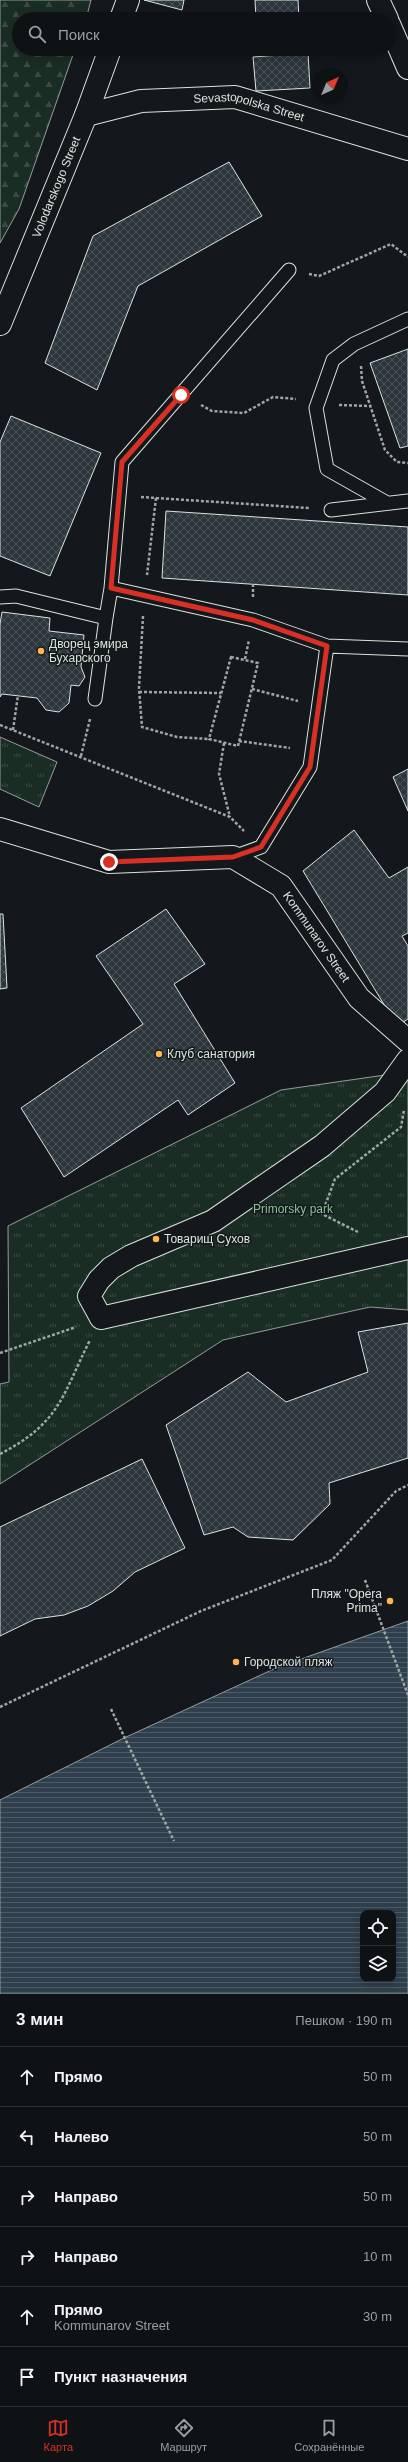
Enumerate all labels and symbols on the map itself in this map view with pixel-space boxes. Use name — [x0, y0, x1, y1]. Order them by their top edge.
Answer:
north arrow — [312, 68, 348, 104]
street label: Sevastopolska Street — [193, 90, 307, 125]
street label: Volodarskogo Street — [29, 134, 84, 240]
route start — [172, 386, 190, 404]
place label: Дворец эмира Бухарского — [49, 637, 128, 665]
marker: Дворец эмира Бухарского — [36, 646, 46, 656]
route end — [100, 853, 118, 871]
street label: Kommunarov Street — [280, 889, 353, 985]
place label: Клуб санатория — [167, 1047, 255, 1061]
marker: Клуб санатория — [154, 1049, 164, 1059]
park label: Primorsky park — [253, 1202, 334, 1216]
place label: Товарищ Сухов — [164, 1232, 250, 1246]
marker: Товарищ Сухов — [151, 1234, 161, 1244]
place label: Пляж "Opera Prima" — [311, 1587, 382, 1615]
marker: Пляж "Opera Prima" — [385, 1596, 395, 1606]
place label: Городской пляж — [244, 1655, 333, 1669]
marker: Городской пляж — [231, 1657, 241, 1667]

